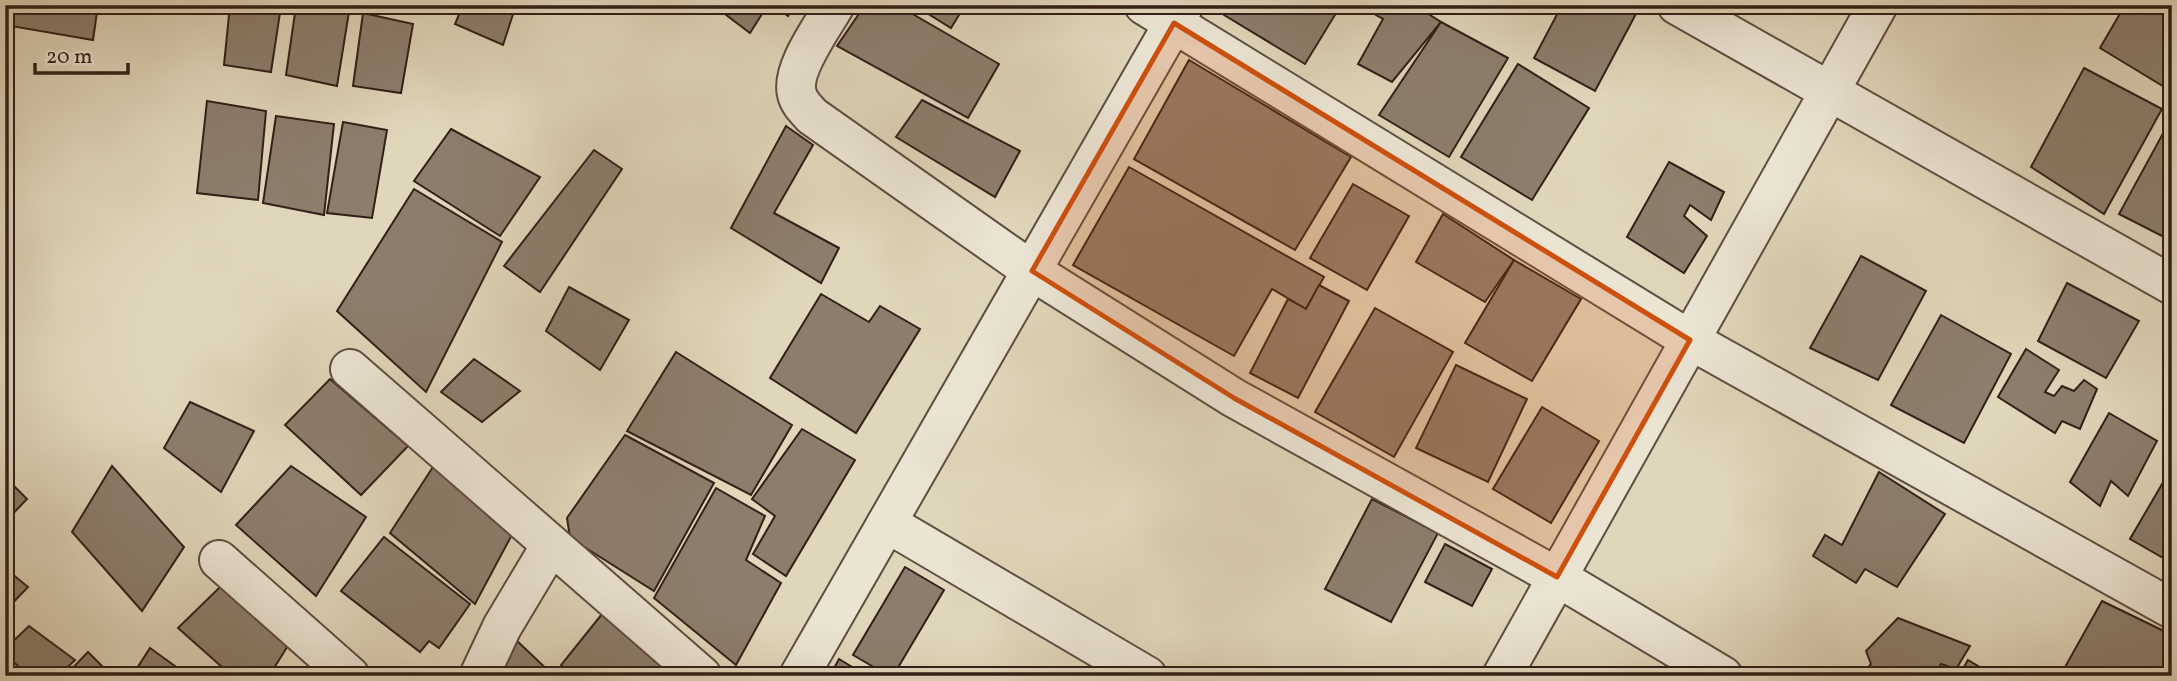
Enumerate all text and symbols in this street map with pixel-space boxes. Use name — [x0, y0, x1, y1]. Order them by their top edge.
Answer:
scale bar — [35, 32, 128, 76]
text: 20 m — [46, 43, 92, 72]

